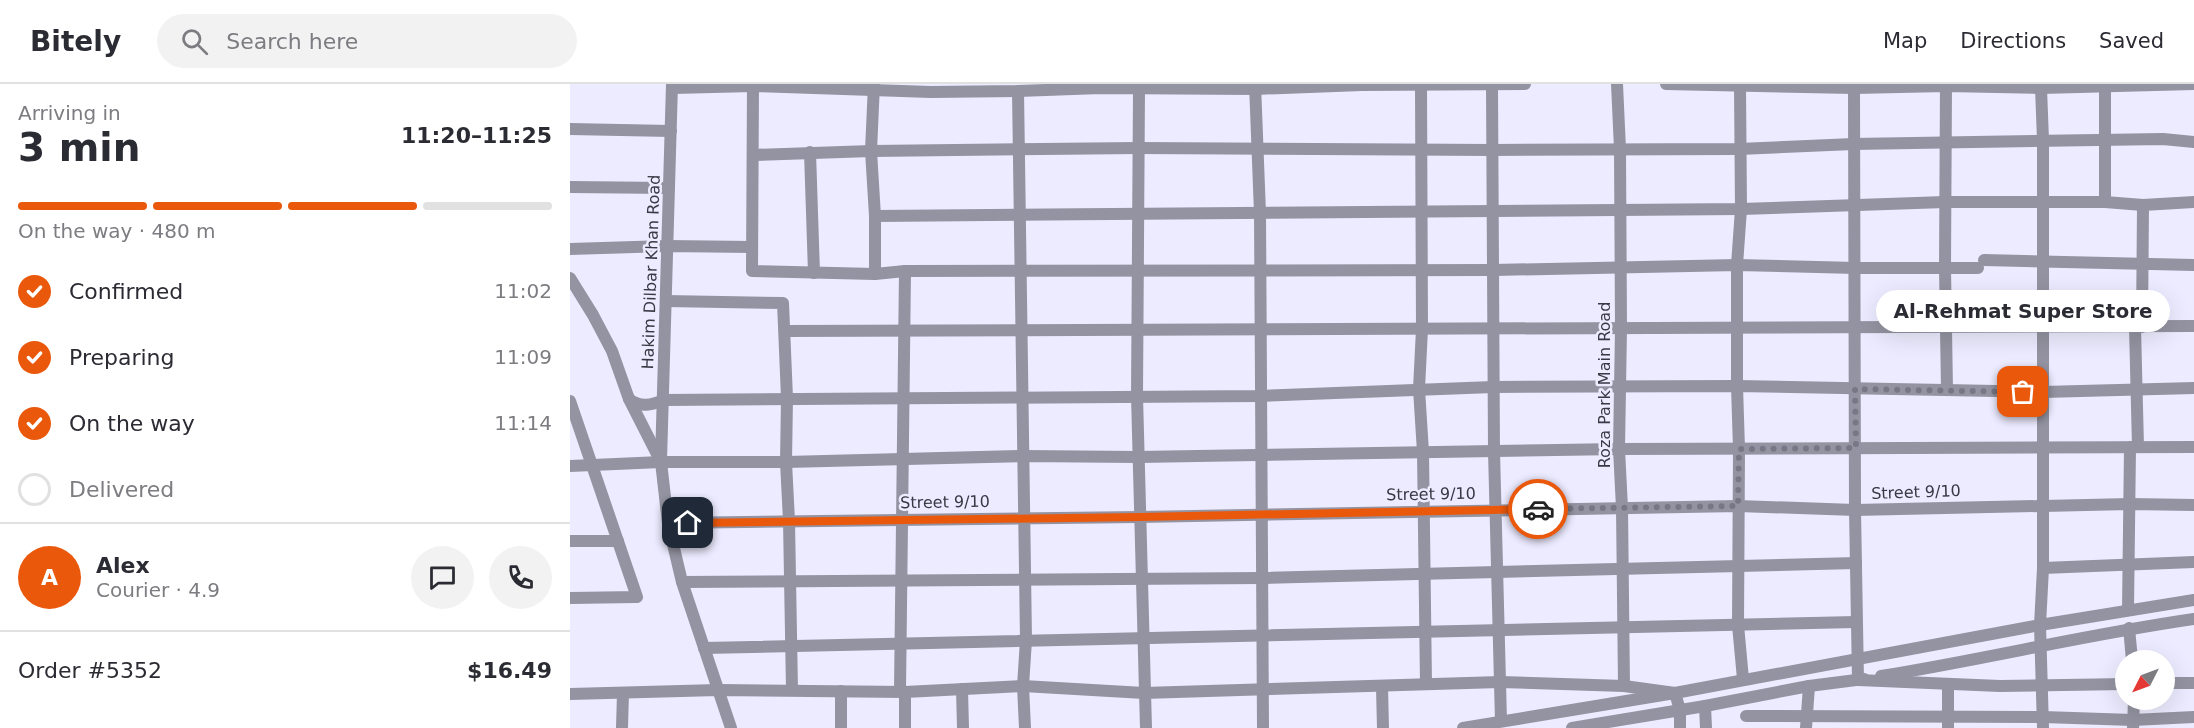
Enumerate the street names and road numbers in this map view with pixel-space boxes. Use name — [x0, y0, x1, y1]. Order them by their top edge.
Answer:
street label: Hakim Dilbar Khan Road — [638, 174, 664, 370]
street label: Roza Park Main Road — [1595, 302, 1614, 468]
street label: Street 9/10 — [1871, 481, 1961, 503]
street label: Street 9/10 — [1386, 484, 1476, 504]
street label: Street 9/10 — [900, 492, 990, 512]

